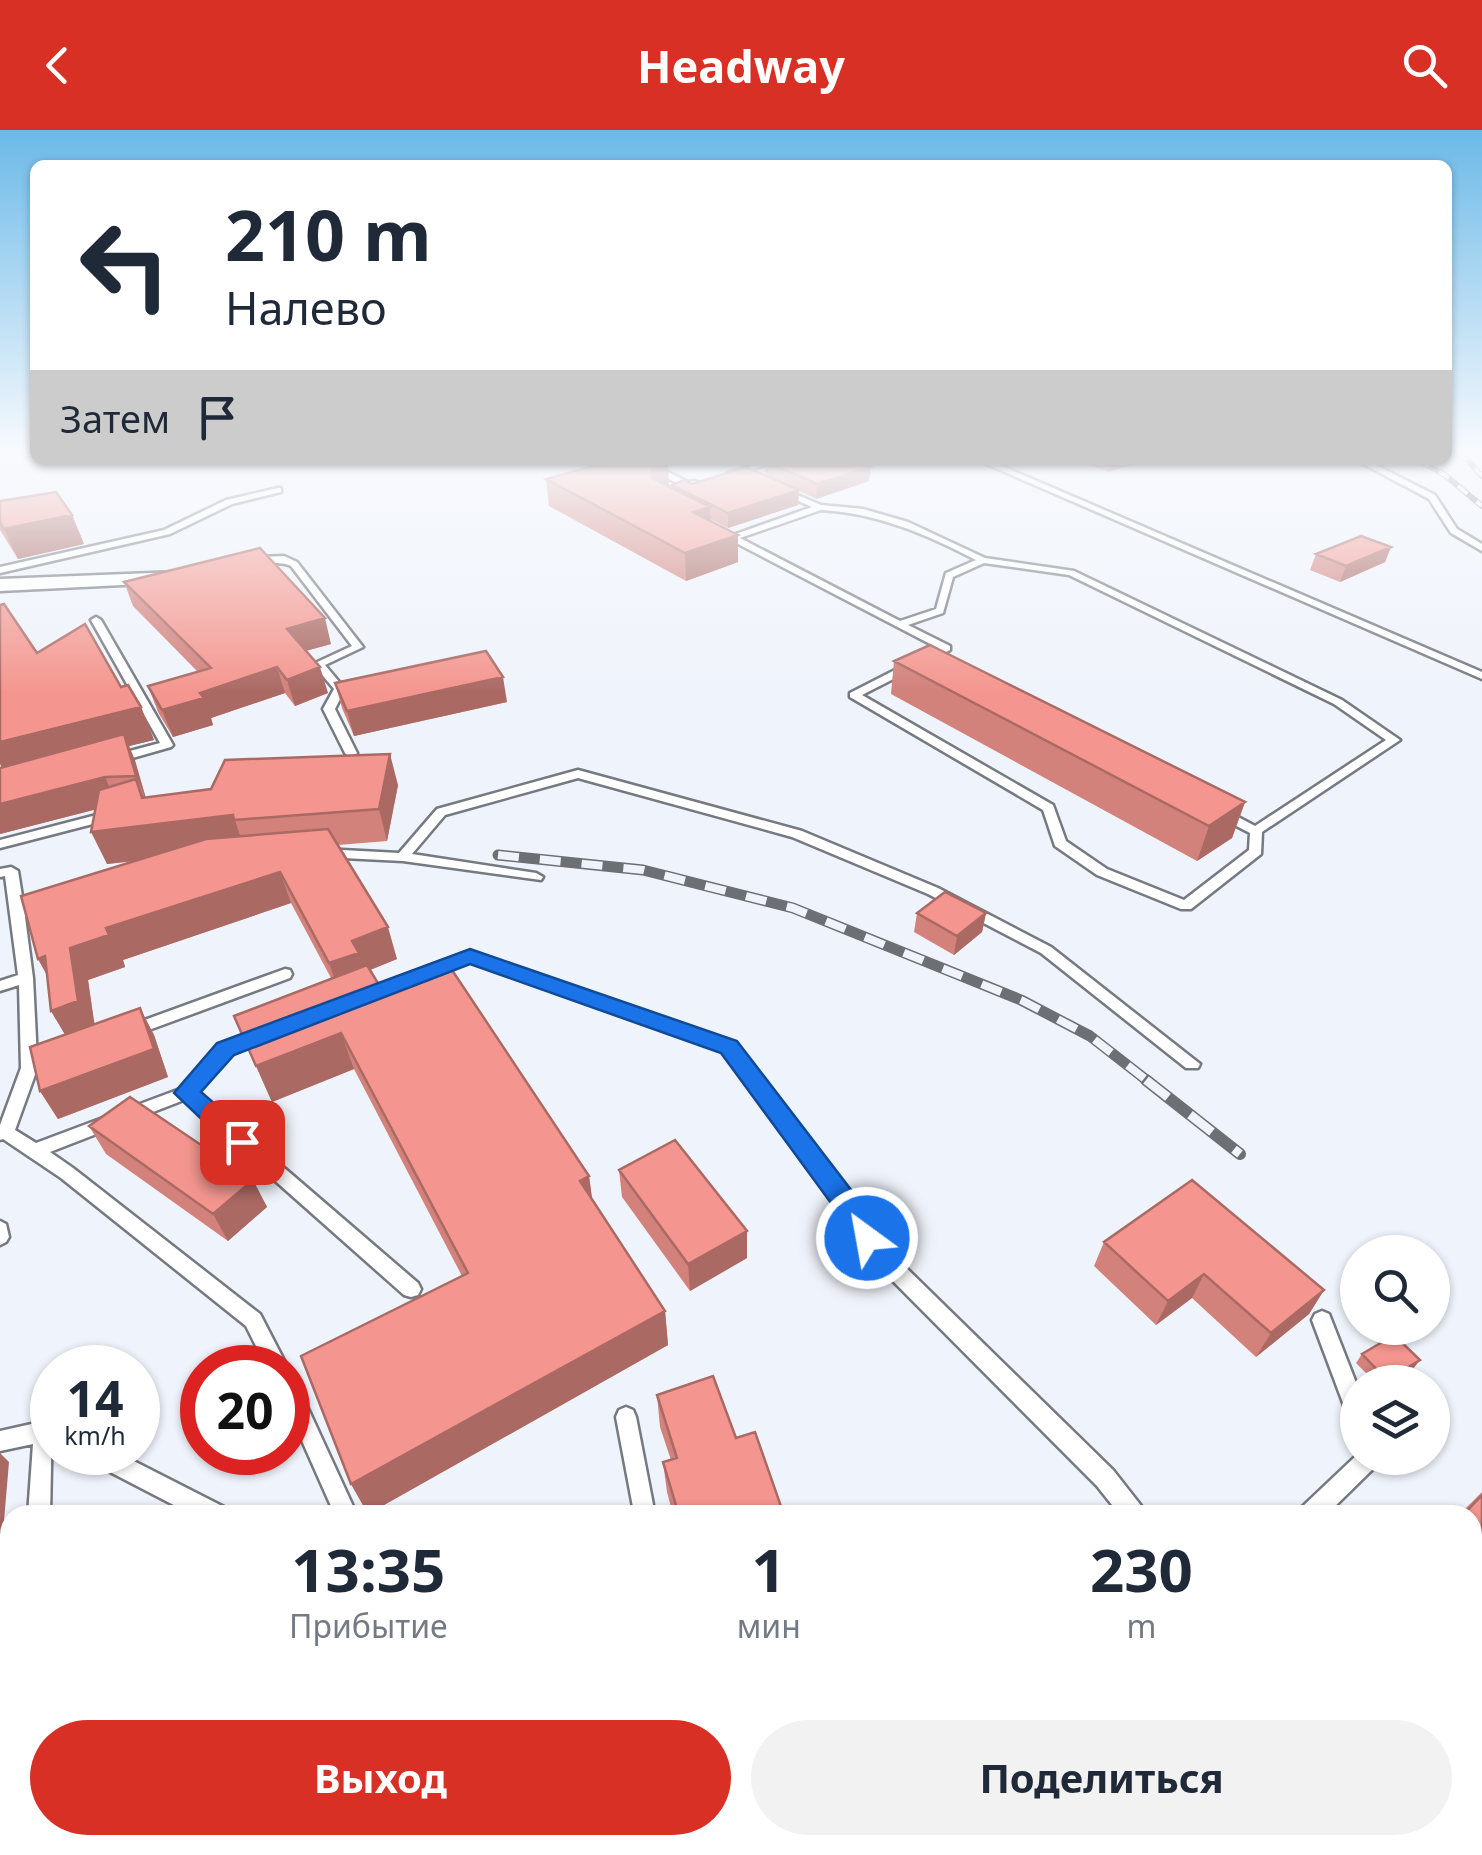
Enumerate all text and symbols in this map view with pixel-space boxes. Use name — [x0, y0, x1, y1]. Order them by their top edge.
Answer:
text: Headway — [637, 35, 845, 96]
icon: back — [30, 38, 85, 93]
icon: search — [1397, 38, 1452, 93]
text: 210 m — [225, 186, 432, 282]
icon: left — [60, 200, 190, 330]
text: Налево — [225, 277, 387, 338]
icon: arrive — [190, 390, 245, 445]
text: Затем — [60, 392, 170, 444]
pin — [200, 1100, 285, 1185]
icon: arrive — [215, 1115, 270, 1170]
position arrow — [815, 1186, 919, 1290]
map controls — [1340, 1235, 1450, 1475]
button: search — [1340, 1235, 1450, 1345]
speed limit sign: 20 — [180, 1345, 310, 1475]
text: 14 — [66, 1364, 124, 1432]
button: layers — [1340, 1365, 1450, 1475]
text: km/h — [64, 1418, 126, 1452]
text: 13:35 — [291, 1528, 445, 1610]
text: 1 — [752, 1528, 786, 1610]
text: 230 — [1090, 1528, 1193, 1610]
text: Прибытие — [289, 1604, 448, 1647]
text: мин — [737, 1604, 801, 1647]
text: m — [1126, 1604, 1156, 1647]
button: Выход — [30, 1720, 731, 1835]
button: Поделиться — [751, 1720, 1452, 1835]

